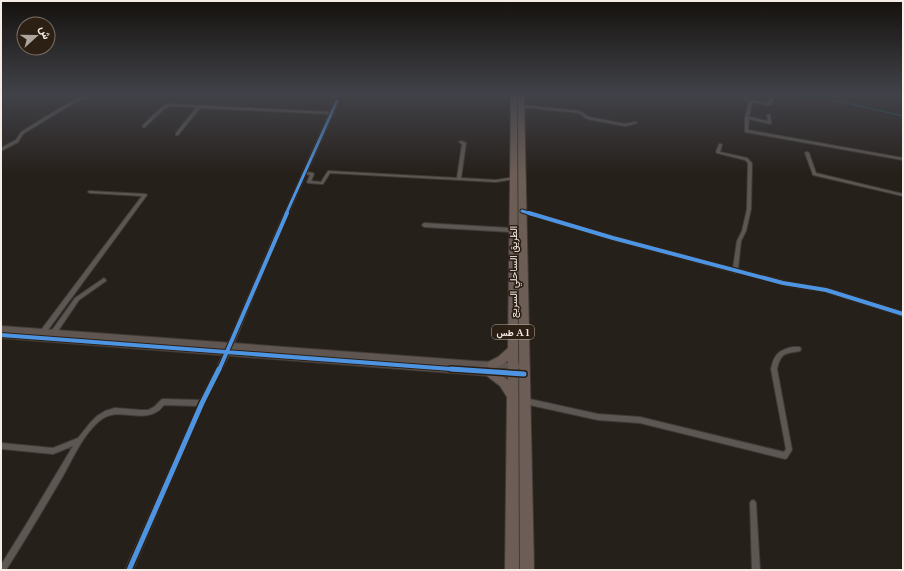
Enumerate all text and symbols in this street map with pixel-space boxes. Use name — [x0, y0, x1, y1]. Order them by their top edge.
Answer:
north arrow — [16, 16, 56, 56]
text: ش — [36, 24, 54, 41]
street label: الطريق الساحلي السريع — [507, 226, 522, 318]
road number: طس A 1 — [492, 325, 534, 339]

